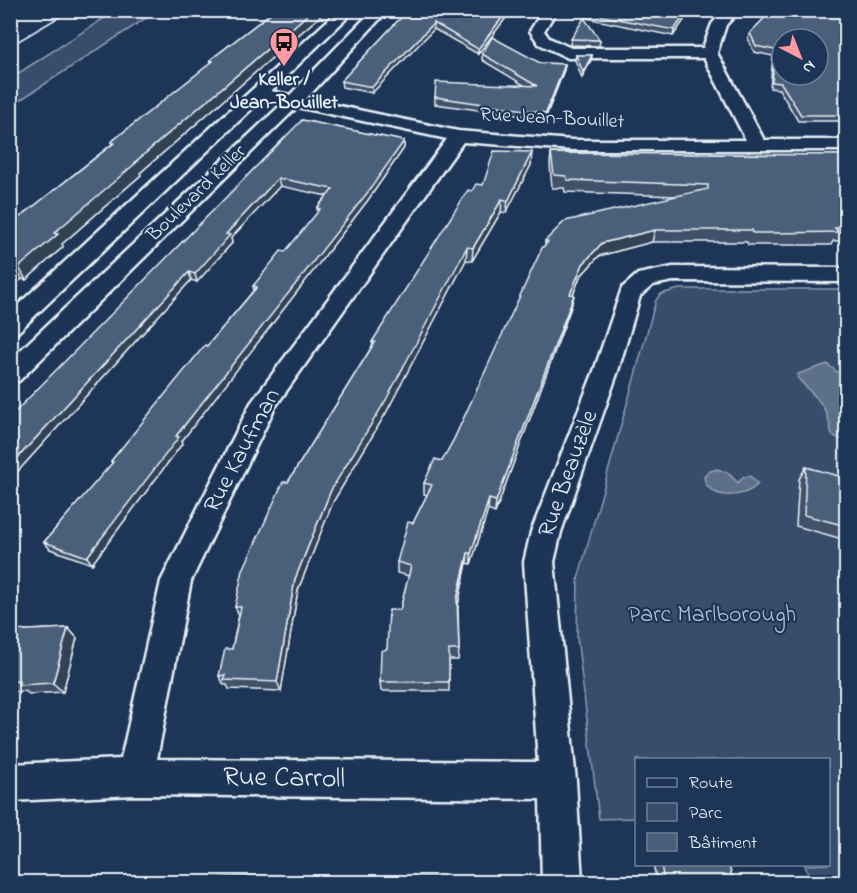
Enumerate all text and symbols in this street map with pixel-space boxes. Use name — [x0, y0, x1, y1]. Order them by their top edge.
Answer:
bus stop icon: Keller / Jean-Bouillet — [268, 26, 300, 68]
north arrow — [770, 27, 830, 87]
text: N — [797, 54, 821, 79]
place label: Keller / Jean-Bouillet — [230, 66, 338, 118]
street label: Rue Jean-Bouillet — [479, 101, 625, 137]
street label: Boulevard Keller — [140, 138, 254, 250]
street label: Rue Kaufman — [196, 383, 290, 519]
street label: Rue Beauzèle — [530, 405, 608, 542]
park label: Parc Marlborough — [628, 598, 796, 633]
street label: Rue Carroll — [223, 757, 345, 801]
legend — [635, 758, 830, 866]
text: Route — [689, 771, 734, 797]
text: Parc — [689, 801, 722, 827]
text: Bâtiment — [688, 831, 757, 857]

